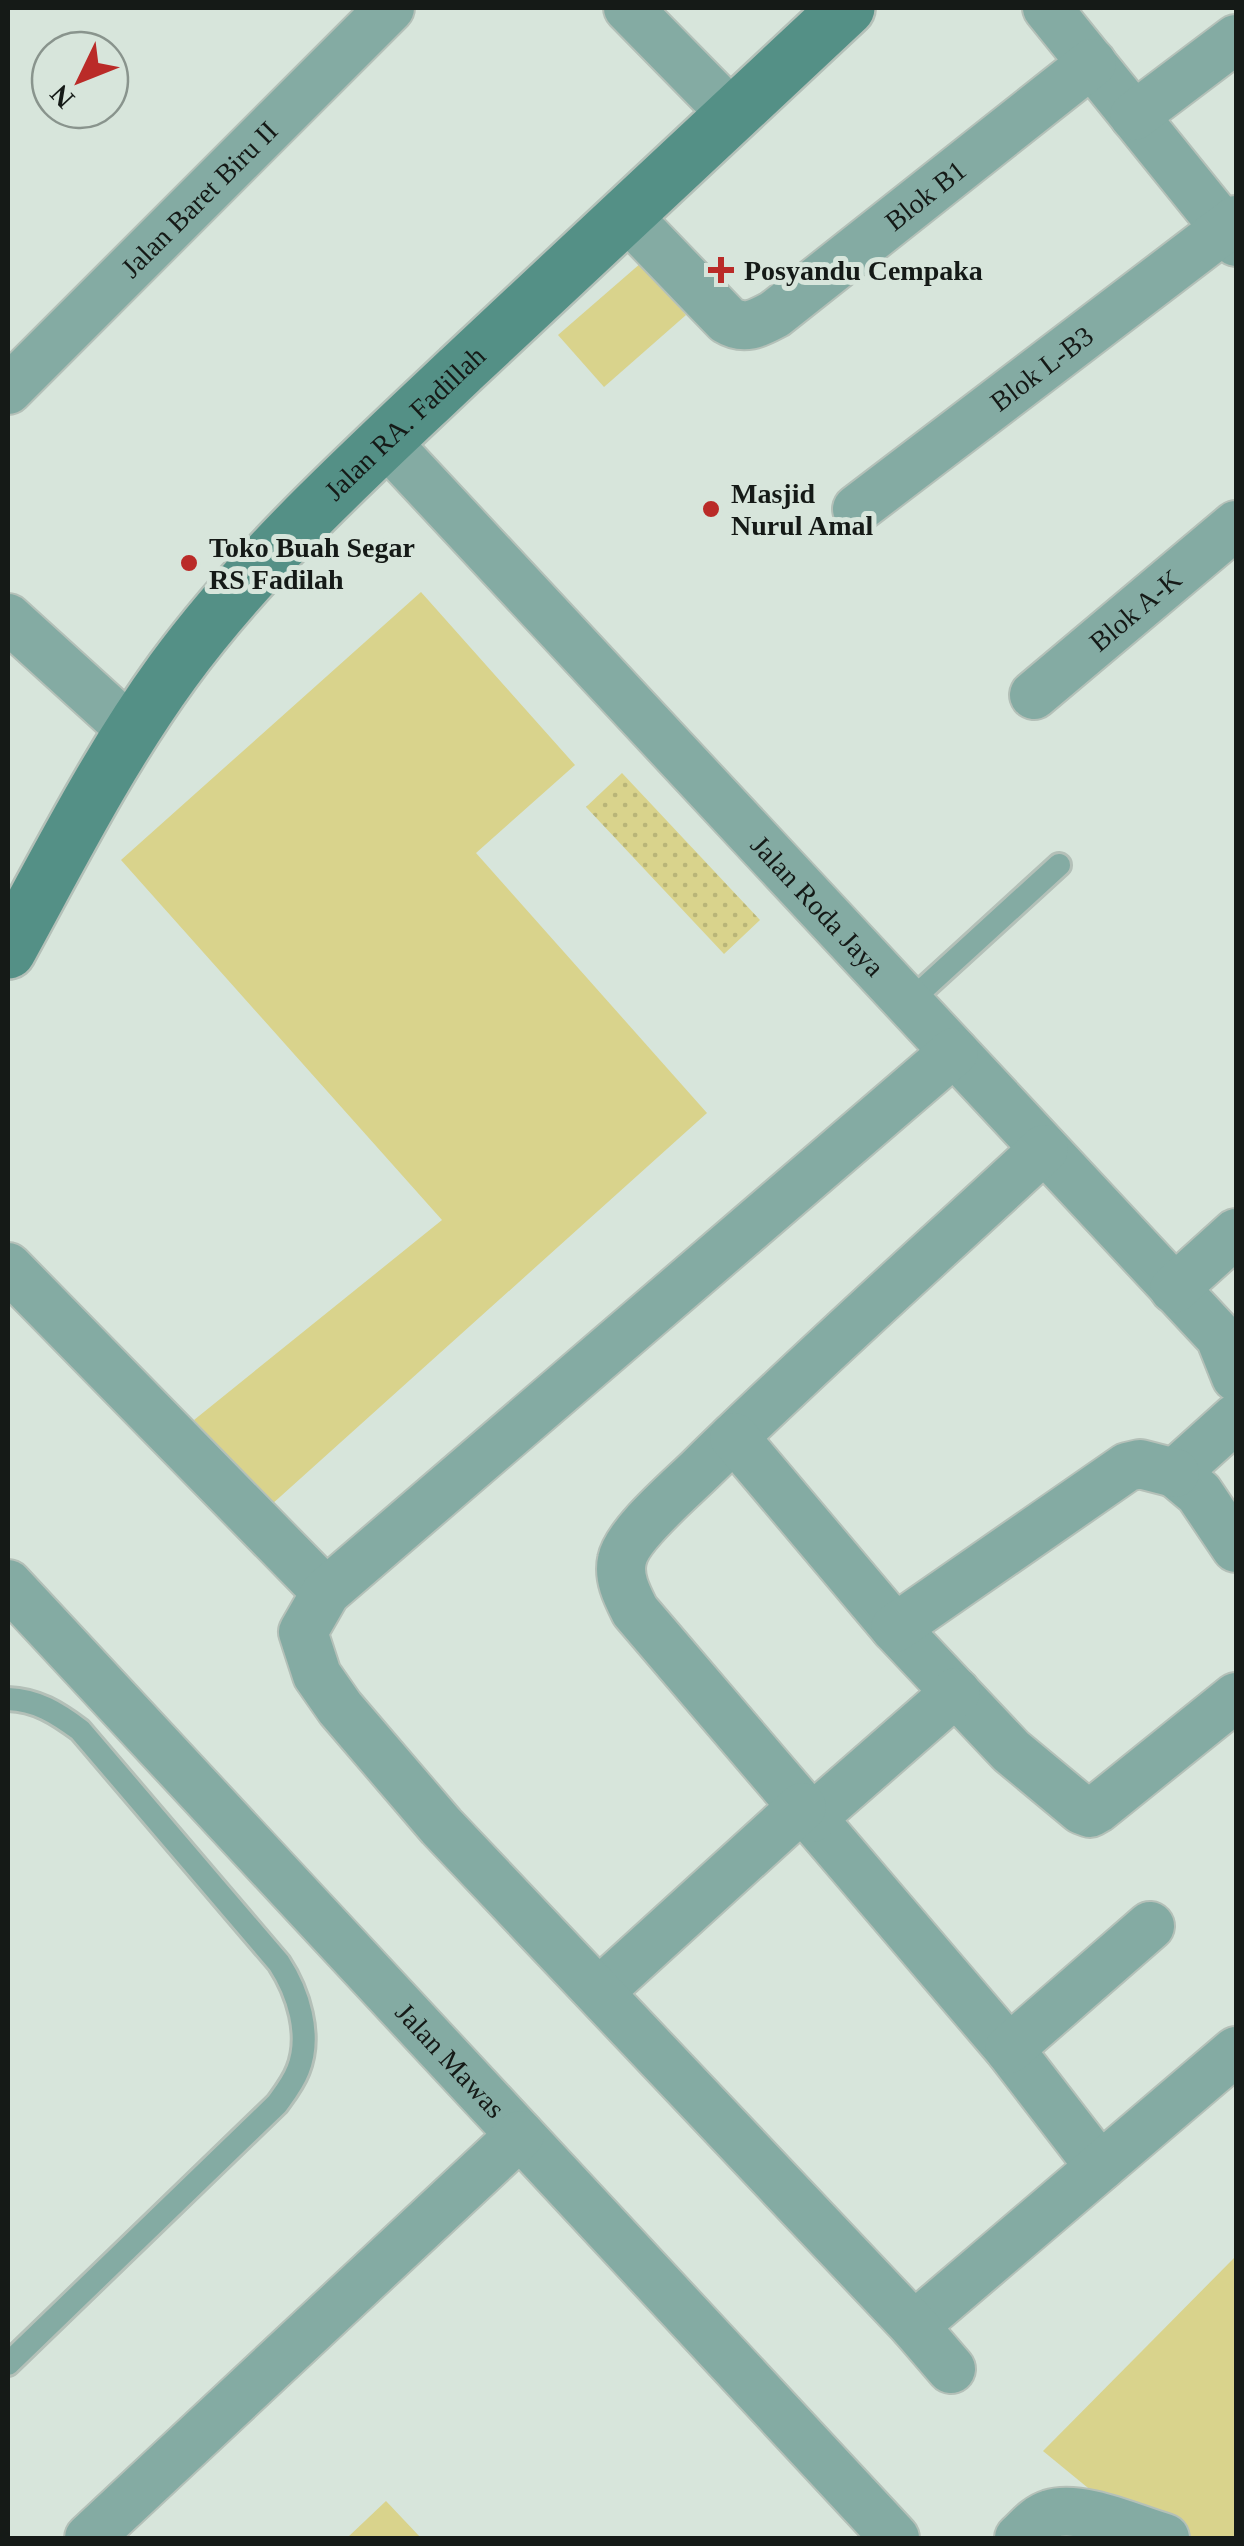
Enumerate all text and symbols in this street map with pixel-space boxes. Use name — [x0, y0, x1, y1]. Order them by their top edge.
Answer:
north arrow — [30, 30, 130, 130]
text: N — [44, 79, 80, 115]
street label: Jalan Baret Biru II — [115, 115, 283, 283]
street label: Blok B1 — [879, 154, 972, 236]
place label: Posyandu Cempaka — [744, 255, 983, 286]
marker: Posyandu Cempaka — [708, 257, 734, 283]
street label: Blok L-B3 — [984, 319, 1099, 417]
street label: Jalan RA. Fadillah — [318, 340, 491, 506]
place label: Masjid Nurul Amal — [731, 478, 874, 541]
marker: Masjid Nurul Amal — [700, 498, 722, 520]
place label: Toko Buah Segar RS Fadilah — [209, 532, 415, 595]
marker: Toko Buah Segar RS Fadilah — [178, 552, 200, 574]
street label: Blok A-K — [1083, 563, 1187, 657]
street label: Jalan Roda Jaya — [745, 829, 891, 983]
street label: Jalan Mawas — [390, 1996, 511, 2124]

